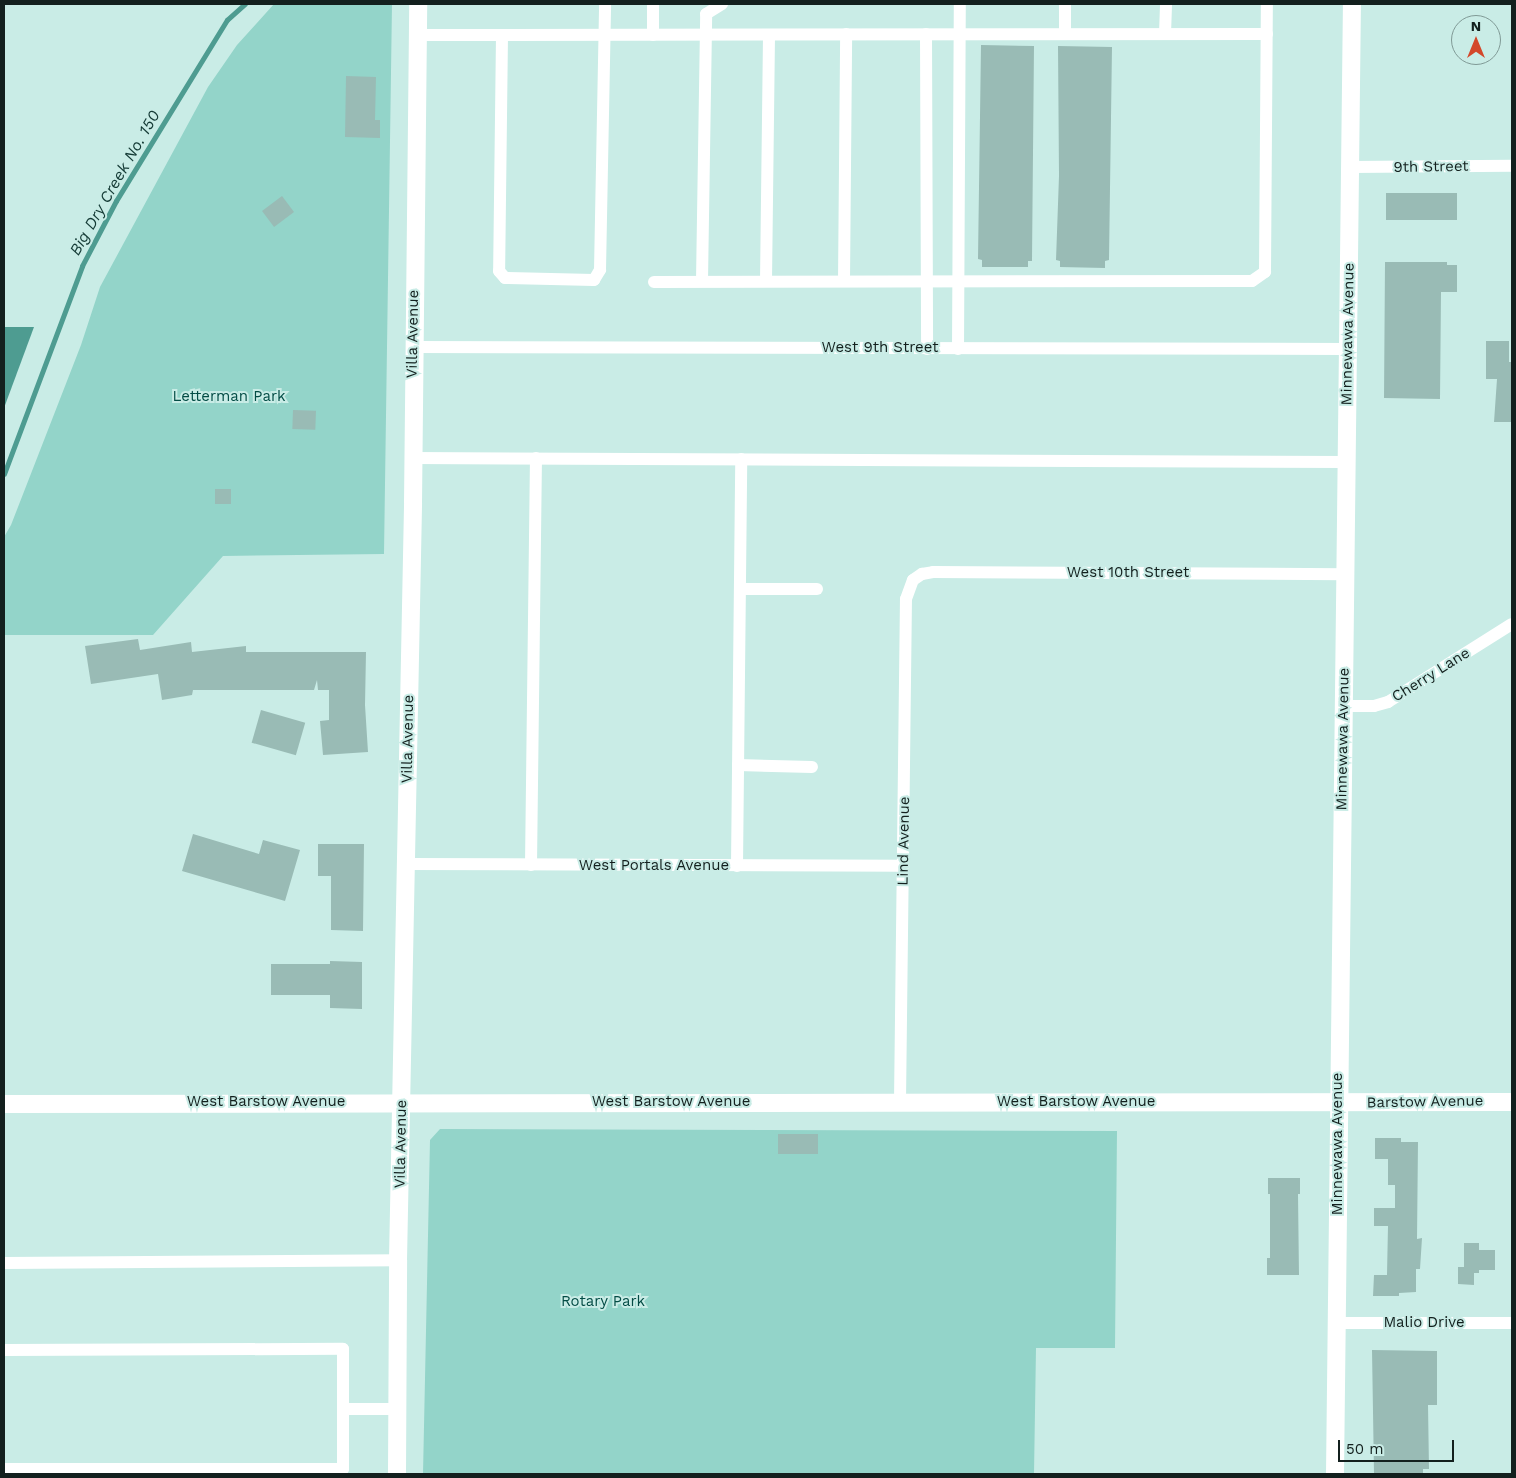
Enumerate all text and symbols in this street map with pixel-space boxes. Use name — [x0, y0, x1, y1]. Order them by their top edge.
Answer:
north arrow — [1451, 15, 1501, 65]
text: N — [1471, 18, 1481, 34]
water label: Big Dry Creek No. 150 — [65, 107, 165, 259]
street label: 9th Street — [1393, 157, 1469, 177]
street label: Minnewawa Avenue — [1338, 262, 1358, 406]
street label: Villa Avenue — [403, 289, 423, 379]
street label: West 9th Street — [822, 339, 938, 357]
park label: Letterman Park — [172, 388, 286, 406]
street label: West 10th Street — [1067, 564, 1189, 582]
street label: Cherry Lane — [1389, 644, 1473, 706]
street label: Minnewawa Avenue — [1333, 667, 1353, 811]
street label: Villa Avenue — [398, 694, 418, 784]
street label: Lind Avenue — [894, 796, 914, 886]
street label: West Portals Avenue — [579, 857, 729, 875]
street label: Minnewawa Avenue — [1329, 1072, 1347, 1216]
street label: Barstow Avenue — [1366, 1092, 1484, 1112]
street label: West Barstow Avenue — [186, 1093, 346, 1111]
street label: West Barstow Avenue — [591, 1093, 751, 1111]
street label: West Barstow Avenue — [996, 1093, 1156, 1111]
street label: Villa Avenue — [391, 1099, 411, 1189]
park label: Rotary Park — [561, 1293, 645, 1311]
street label: Malio Drive — [1383, 1314, 1465, 1332]
scale bar — [1341, 1430, 1457, 1462]
text: 50 m — [1346, 1440, 1383, 1458]

